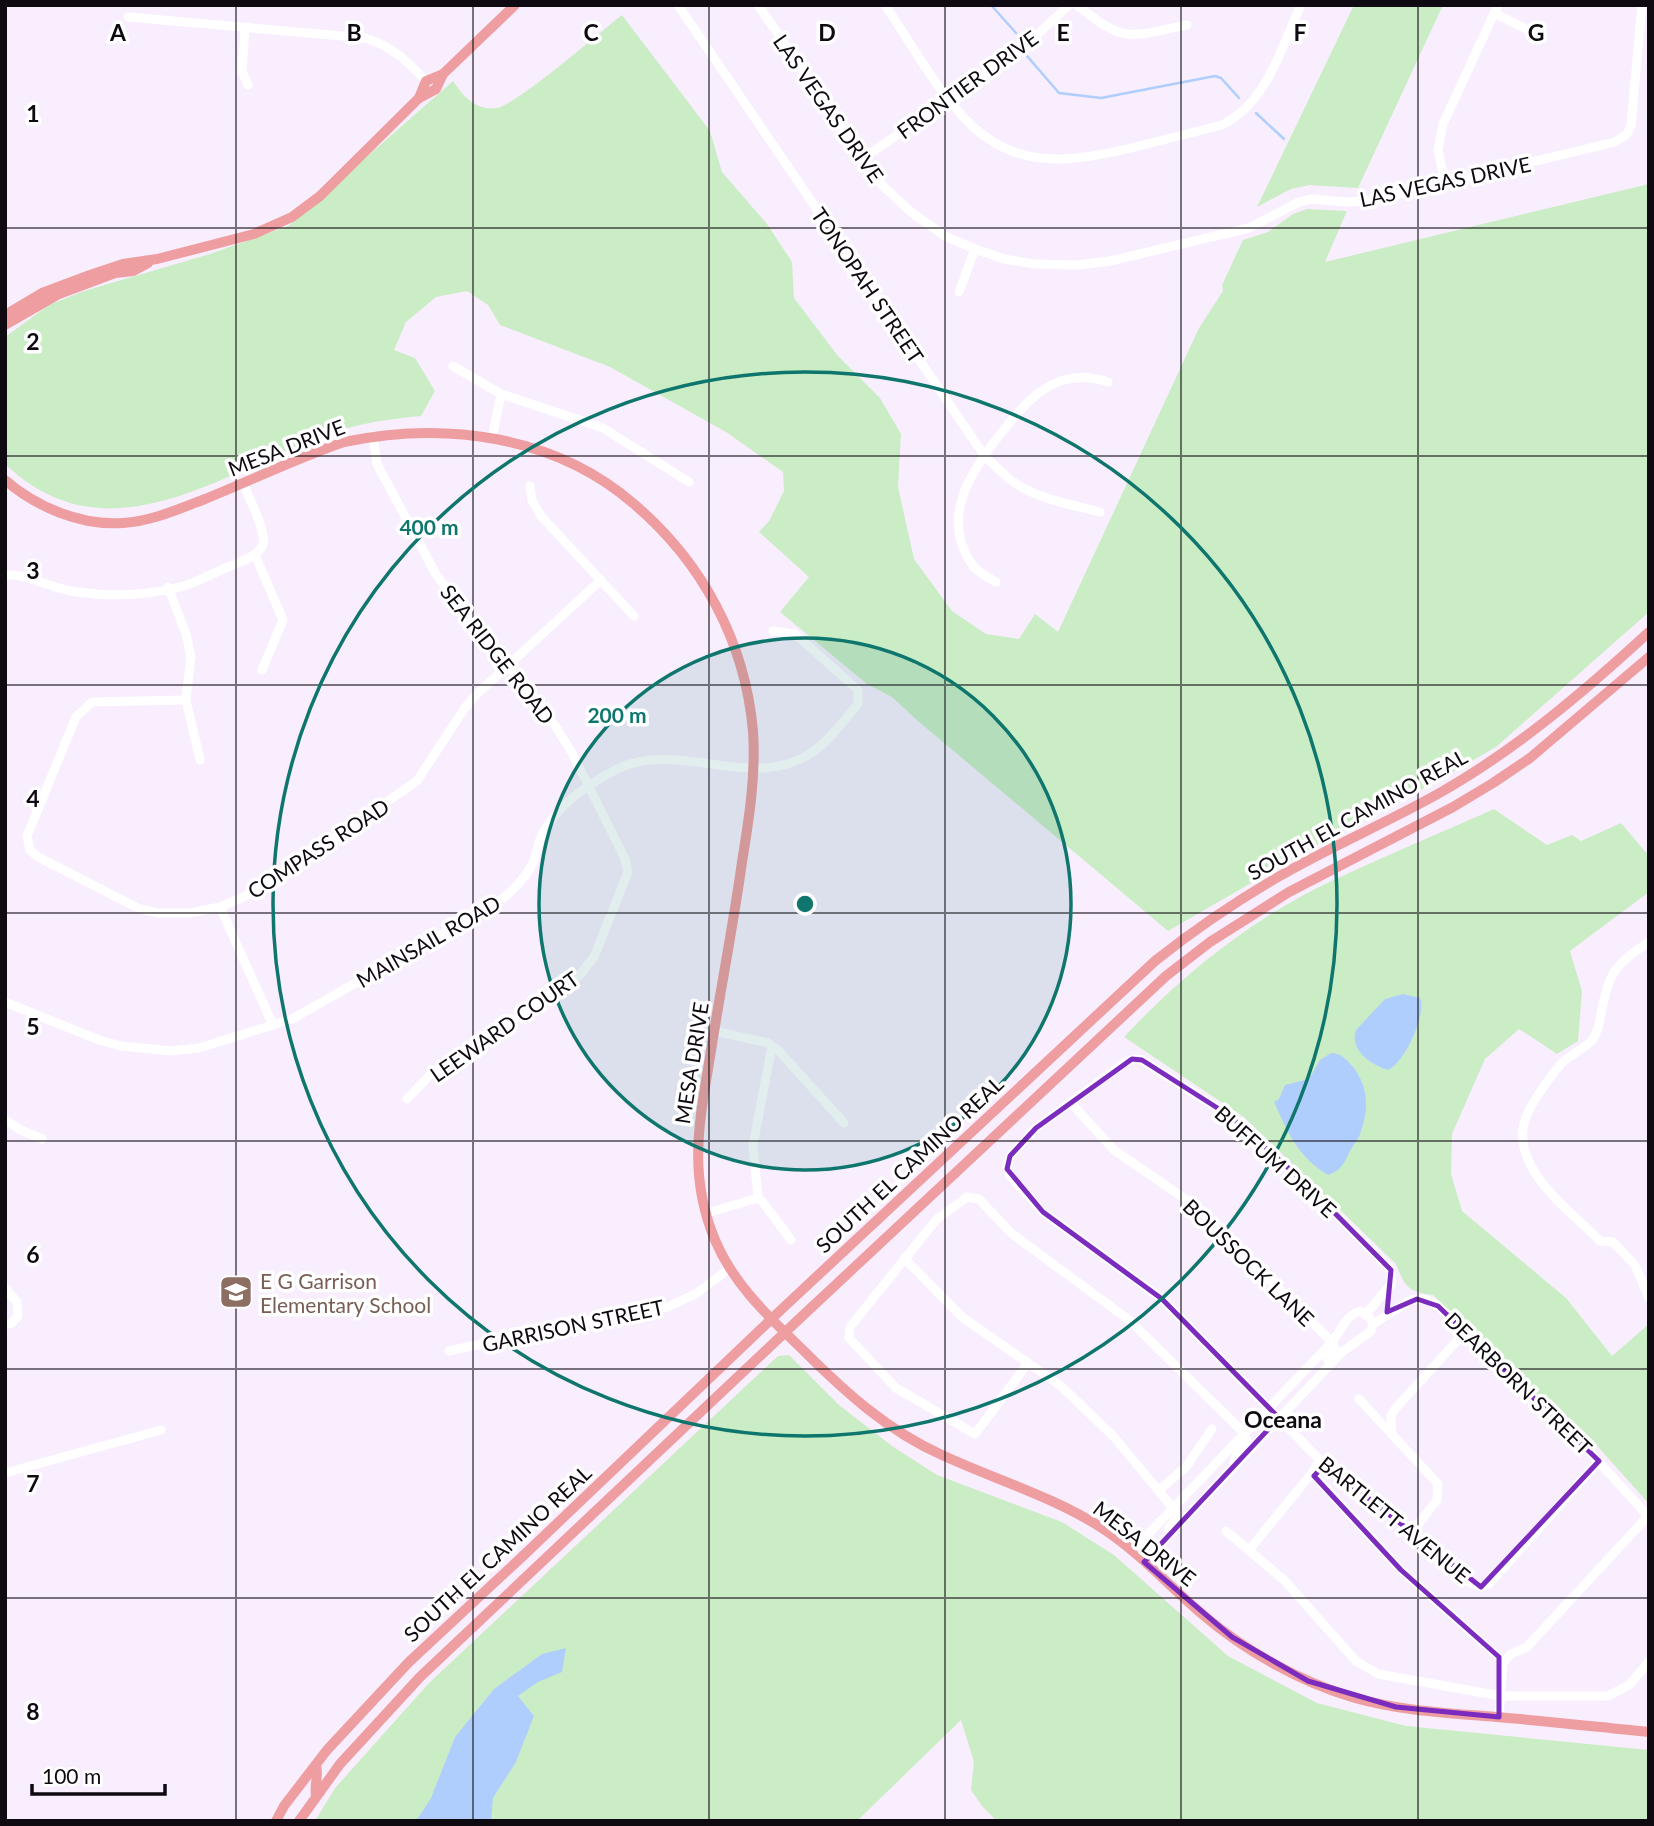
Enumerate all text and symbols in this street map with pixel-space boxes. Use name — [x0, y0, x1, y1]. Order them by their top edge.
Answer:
text: A — [109, 18, 127, 46]
text: B — [346, 18, 362, 46]
text: C — [583, 18, 599, 46]
text: E — [1056, 18, 1070, 46]
text: F — [1293, 18, 1307, 46]
text: G — [1528, 18, 1544, 46]
street label: FRONTIER DRIVE — [892, 25, 1042, 143]
street label: LAS VEGAS DRIVE — [768, 29, 890, 187]
text: 1 — [26, 99, 40, 127]
street label: LAS VEGAS DRIVE — [1357, 151, 1533, 211]
street label: TONOPAH STREET — [807, 202, 930, 368]
text: 2 — [26, 327, 40, 355]
street label: MESA DRIVE — [224, 413, 348, 481]
text: 400 m — [399, 514, 459, 539]
text: 3 — [26, 556, 40, 584]
street label: SEA RIDGE ROAD — [436, 579, 560, 729]
text: 200 m — [587, 702, 647, 727]
street label: SOUTH EL CAMINO REAL — [1243, 743, 1471, 885]
text: 4 — [26, 784, 40, 812]
street label: COMPASS ROAD — [243, 793, 393, 903]
street label: MAINSAIL ROAD — [352, 890, 504, 992]
centre of rings — [793, 892, 817, 916]
street label: LEEWARD COURT — [425, 965, 584, 1087]
street label: MESA DRIVE — [669, 1000, 713, 1126]
text: 5 — [26, 1012, 40, 1040]
street label: SOUTH EL CAMINO REAL — [810, 1070, 1008, 1257]
street label: BUFFUM DRIVE — [1210, 1100, 1342, 1222]
street label: BOUSSOCK LANE — [1178, 1193, 1320, 1331]
text: 6 — [26, 1240, 40, 1268]
place label: E G Garrison Elementary School — [260, 1268, 431, 1317]
school or university icon: E G Garrison Elementary School — [217, 1273, 255, 1311]
street label: GARRISON STREET — [480, 1293, 667, 1356]
street label: DEARBORN STREET — [1441, 1307, 1598, 1460]
district label: Oceana — [1244, 1405, 1322, 1433]
street label: BARTLETT AVENUE — [1314, 1450, 1476, 1588]
street label: SOUTH EL CAMINO REAL — [398, 1459, 596, 1646]
text: 7 — [26, 1469, 40, 1497]
street label: MESA DRIVE — [1089, 1495, 1201, 1591]
text: 8 — [26, 1697, 40, 1725]
scale bar — [32, 1752, 164, 1796]
text: 100 m — [42, 1763, 101, 1788]

